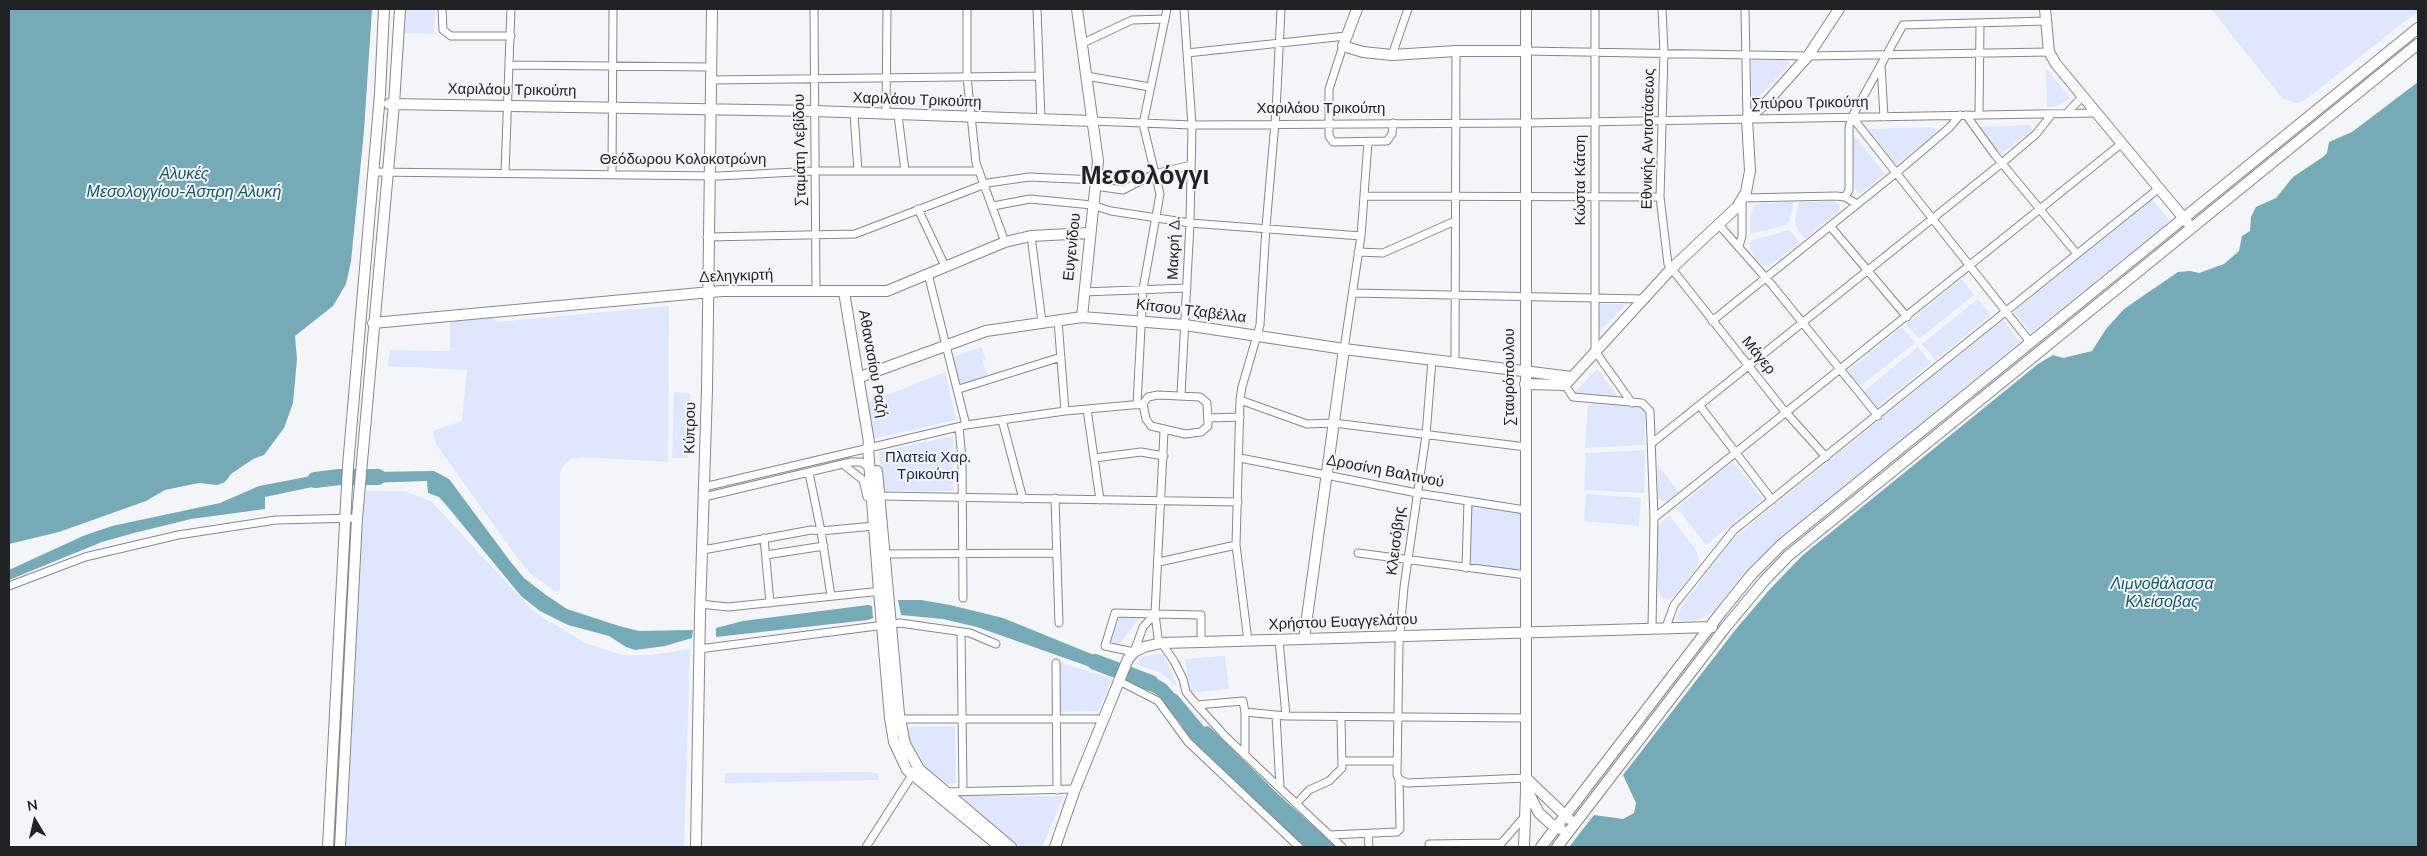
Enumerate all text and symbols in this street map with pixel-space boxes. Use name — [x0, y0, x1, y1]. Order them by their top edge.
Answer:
street label: Εθνικής Αντιστάσεως — [1639, 68, 1659, 210]
street label: Χαριλάου Τρικούπη — [447, 81, 577, 101]
street label: Χαριλάου Τρικούπη — [852, 90, 982, 112]
street label: Σταμάτη Λεβίδου — [791, 94, 811, 206]
street label: Σπύρου Τρικούπη — [1751, 94, 1869, 114]
street label: Χαριλάου Τρικούπη — [1257, 100, 1385, 118]
street label: Κώστα Κάτση — [1572, 135, 1590, 225]
street label: Θεόδωρου Κολοκοτρώνη — [600, 151, 766, 169]
district label: Μεσολόγγι — [1081, 163, 1209, 193]
water label: Αλυκές Μεσολογγίου-Άσπρη Αλυκή — [87, 165, 281, 203]
street label: Ευγενίδου — [1060, 212, 1086, 282]
street label: Μακρή Δ. — [1165, 216, 1185, 280]
street label: Δεληγκιρτή — [699, 267, 773, 287]
street label: Κίτσου Τζαβέλλα — [1135, 296, 1247, 328]
street label: Αθανασίου Ραζή — [854, 308, 890, 420]
street label: Σταυρόπουλου — [1501, 328, 1519, 426]
street label: Μάγερ — [1737, 333, 1779, 379]
street label: Κύπρου — [682, 402, 700, 454]
park label: Πλατεία Χαρ. Τρικούπη — [885, 449, 971, 484]
street label: Δροσίνη Βαλτινού — [1325, 452, 1445, 492]
street label: Κλεισόβης — [1384, 505, 1410, 577]
water label: Λιμνοθάλασσα Κλείσοβας — [2110, 575, 2214, 613]
street label: Χρήστου Ευαγγελάτου — [1268, 611, 1418, 635]
text: N — [26, 795, 39, 816]
north arrow — [10, 796, 60, 846]

